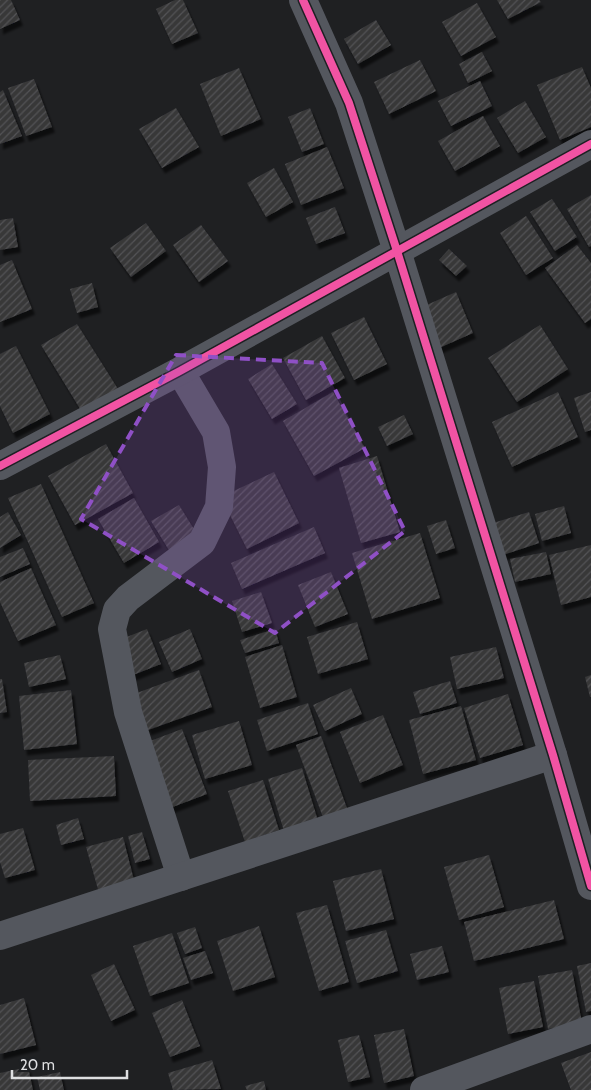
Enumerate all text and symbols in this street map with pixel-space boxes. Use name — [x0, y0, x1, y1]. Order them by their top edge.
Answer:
scale bar — [12, 1048, 128, 1080]
text: 20 m — [20, 1056, 55, 1074]

